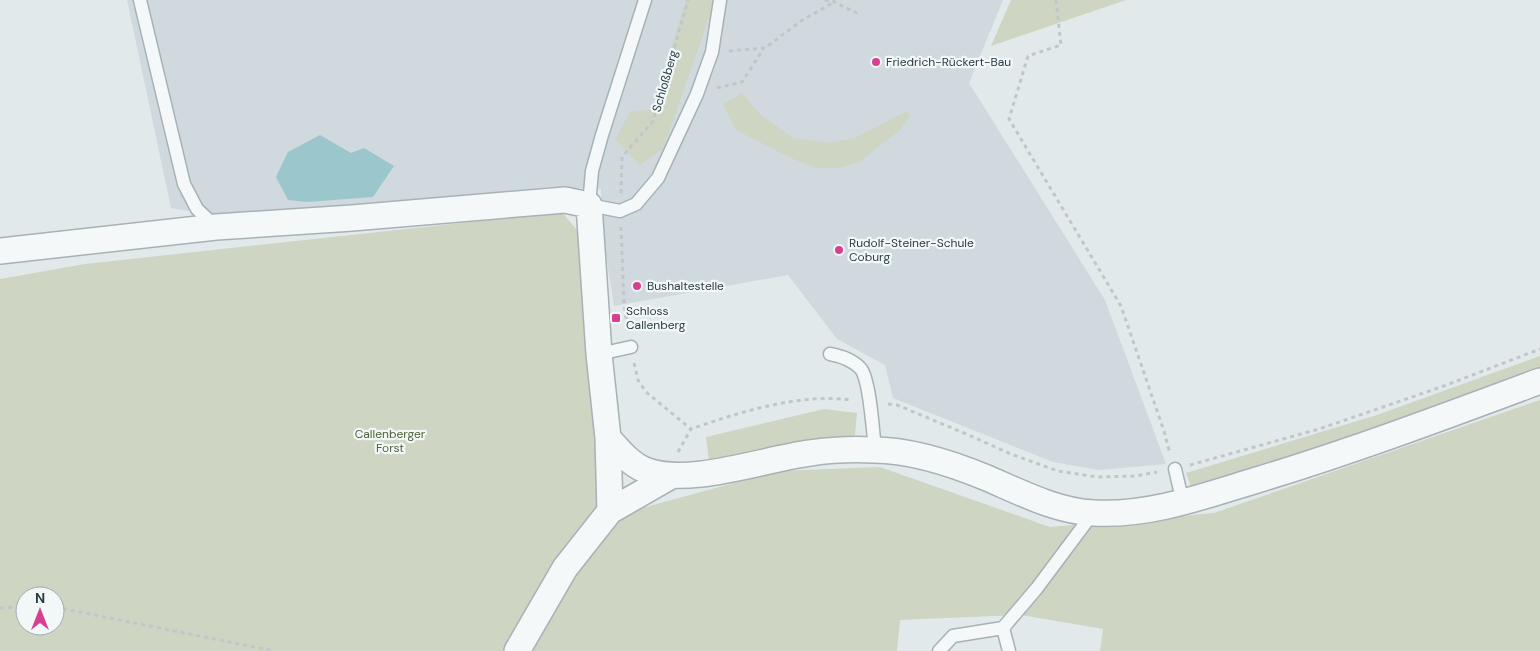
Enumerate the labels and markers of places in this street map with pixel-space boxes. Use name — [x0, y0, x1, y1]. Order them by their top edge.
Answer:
place label: Friedrich-Rückert-Bau — [886, 54, 1011, 70]
marker: Friedrich-Rückert-Bau — [870, 56, 882, 68]
place label: Rudolf-Steiner-Schule Coburg — [849, 235, 974, 265]
marker: Rudolf-Steiner-Schule Coburg — [833, 244, 845, 256]
place label: Bushaltestelle — [647, 278, 724, 294]
marker: Bushaltestelle — [631, 280, 643, 292]
place label: Schloss Callenberg — [626, 303, 686, 333]
marker: Schloss Callenberg — [610, 312, 622, 324]

